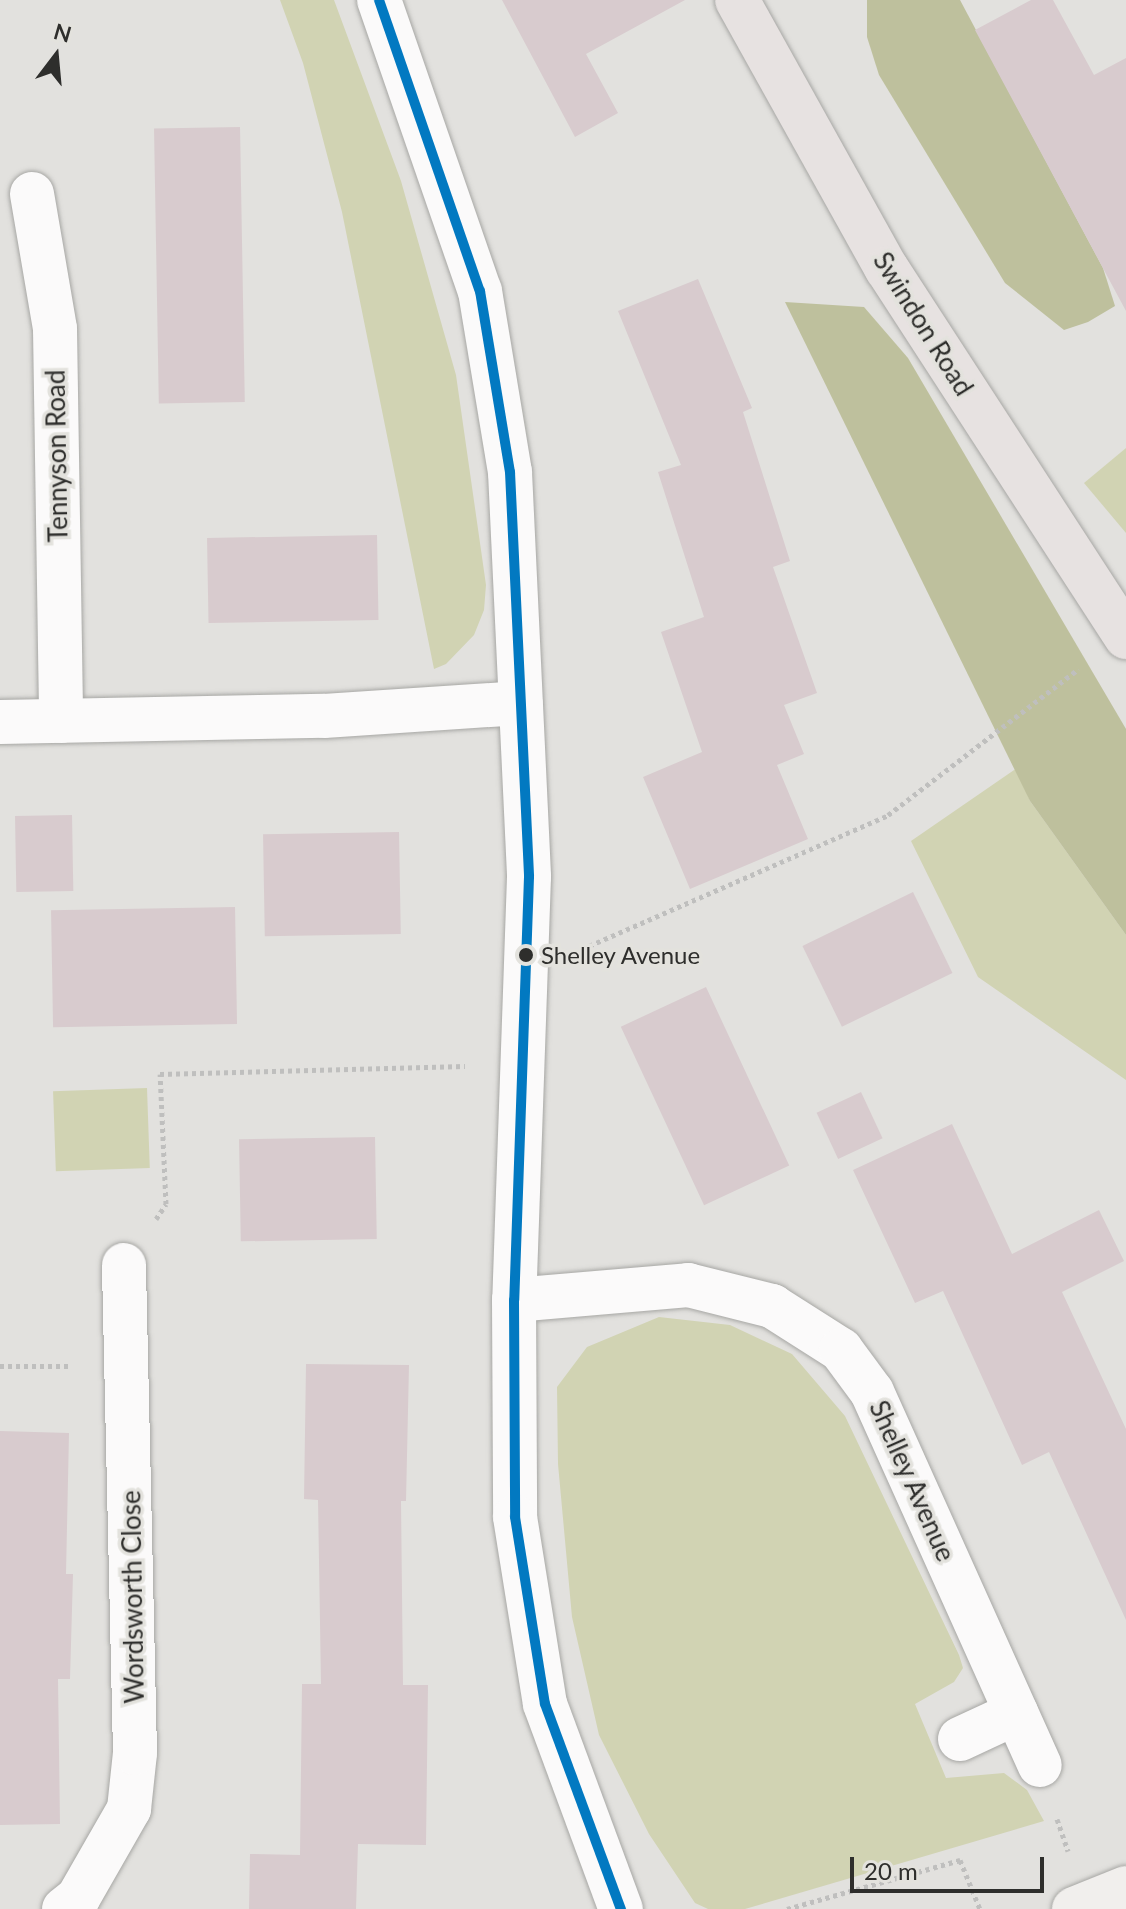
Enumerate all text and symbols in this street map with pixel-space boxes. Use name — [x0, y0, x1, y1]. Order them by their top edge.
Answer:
north arrow — [16, 16, 96, 96]
text: N — [51, 17, 75, 48]
street label: Swindon Road — [867, 247, 979, 401]
street label: Tennyson Road — [40, 369, 74, 543]
place label: Shelley Avenue — [541, 941, 702, 969]
marker: Shelley Avenue — [518, 947, 534, 963]
street label: Shelley Avenue — [862, 1395, 962, 1567]
street label: Wordsworth Close — [116, 1490, 150, 1704]
scale bar — [854, 1841, 1048, 1891]
text: 20 m — [864, 1856, 918, 1885]

